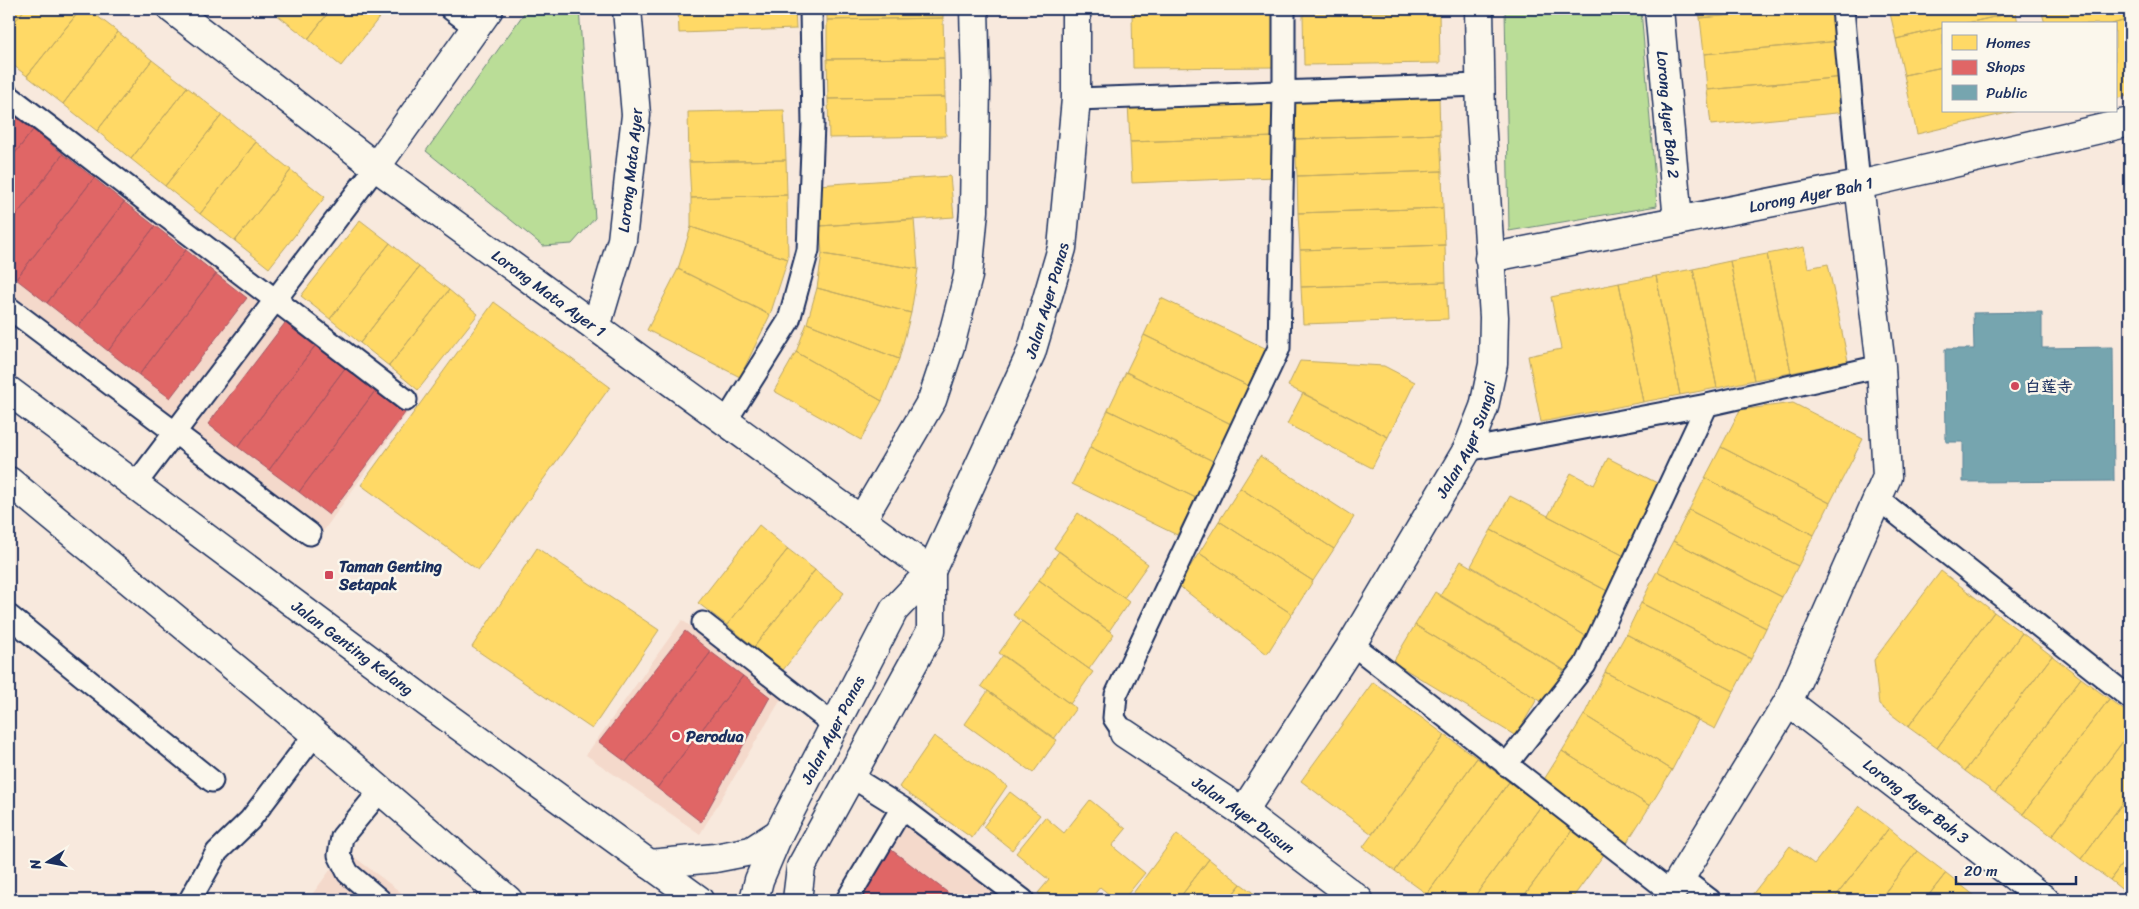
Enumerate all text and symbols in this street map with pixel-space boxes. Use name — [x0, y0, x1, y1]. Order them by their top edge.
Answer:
legend — [1942, 22, 2116, 112]
text: Homes — [1986, 30, 2030, 56]
street label: Lorong Ayer Bah 2 — [1648, 49, 1688, 180]
text: Shops — [1986, 54, 2026, 80]
text: Public — [1986, 80, 2028, 106]
street label: Lorong Mata Ayer — [609, 105, 651, 234]
street label: Lorong Ayer Bah 1 — [1746, 168, 1876, 221]
street label: Jalan Ayer Panas — [1016, 241, 1077, 364]
street label: Lorong Mata Ayer 1 — [485, 242, 612, 345]
place label: 白莲寺 — [2025, 372, 2073, 401]
street label: Jalan Ayer Sungai — [1427, 378, 1504, 505]
marker: 白莲寺 — [2009, 380, 2021, 392]
place label: Taman Genting Setapak — [338, 552, 442, 599]
marker: Taman Genting Setapak — [323, 569, 335, 581]
street label: Jalan Genting Kelang — [284, 592, 420, 703]
street label: Jalan Ayer Panas — [792, 670, 873, 790]
place label: Perodua — [686, 722, 744, 751]
marker: Perodua — [670, 730, 682, 742]
street label: Lorong Ayer Bah 3 — [1857, 751, 1976, 852]
street label: Jalan Ayer Dusun — [1185, 768, 1302, 862]
north arrow — [22, 836, 72, 886]
scale bar — [1956, 854, 2076, 886]
text: N — [22, 857, 49, 873]
text: 20 m — [1964, 858, 1998, 884]

